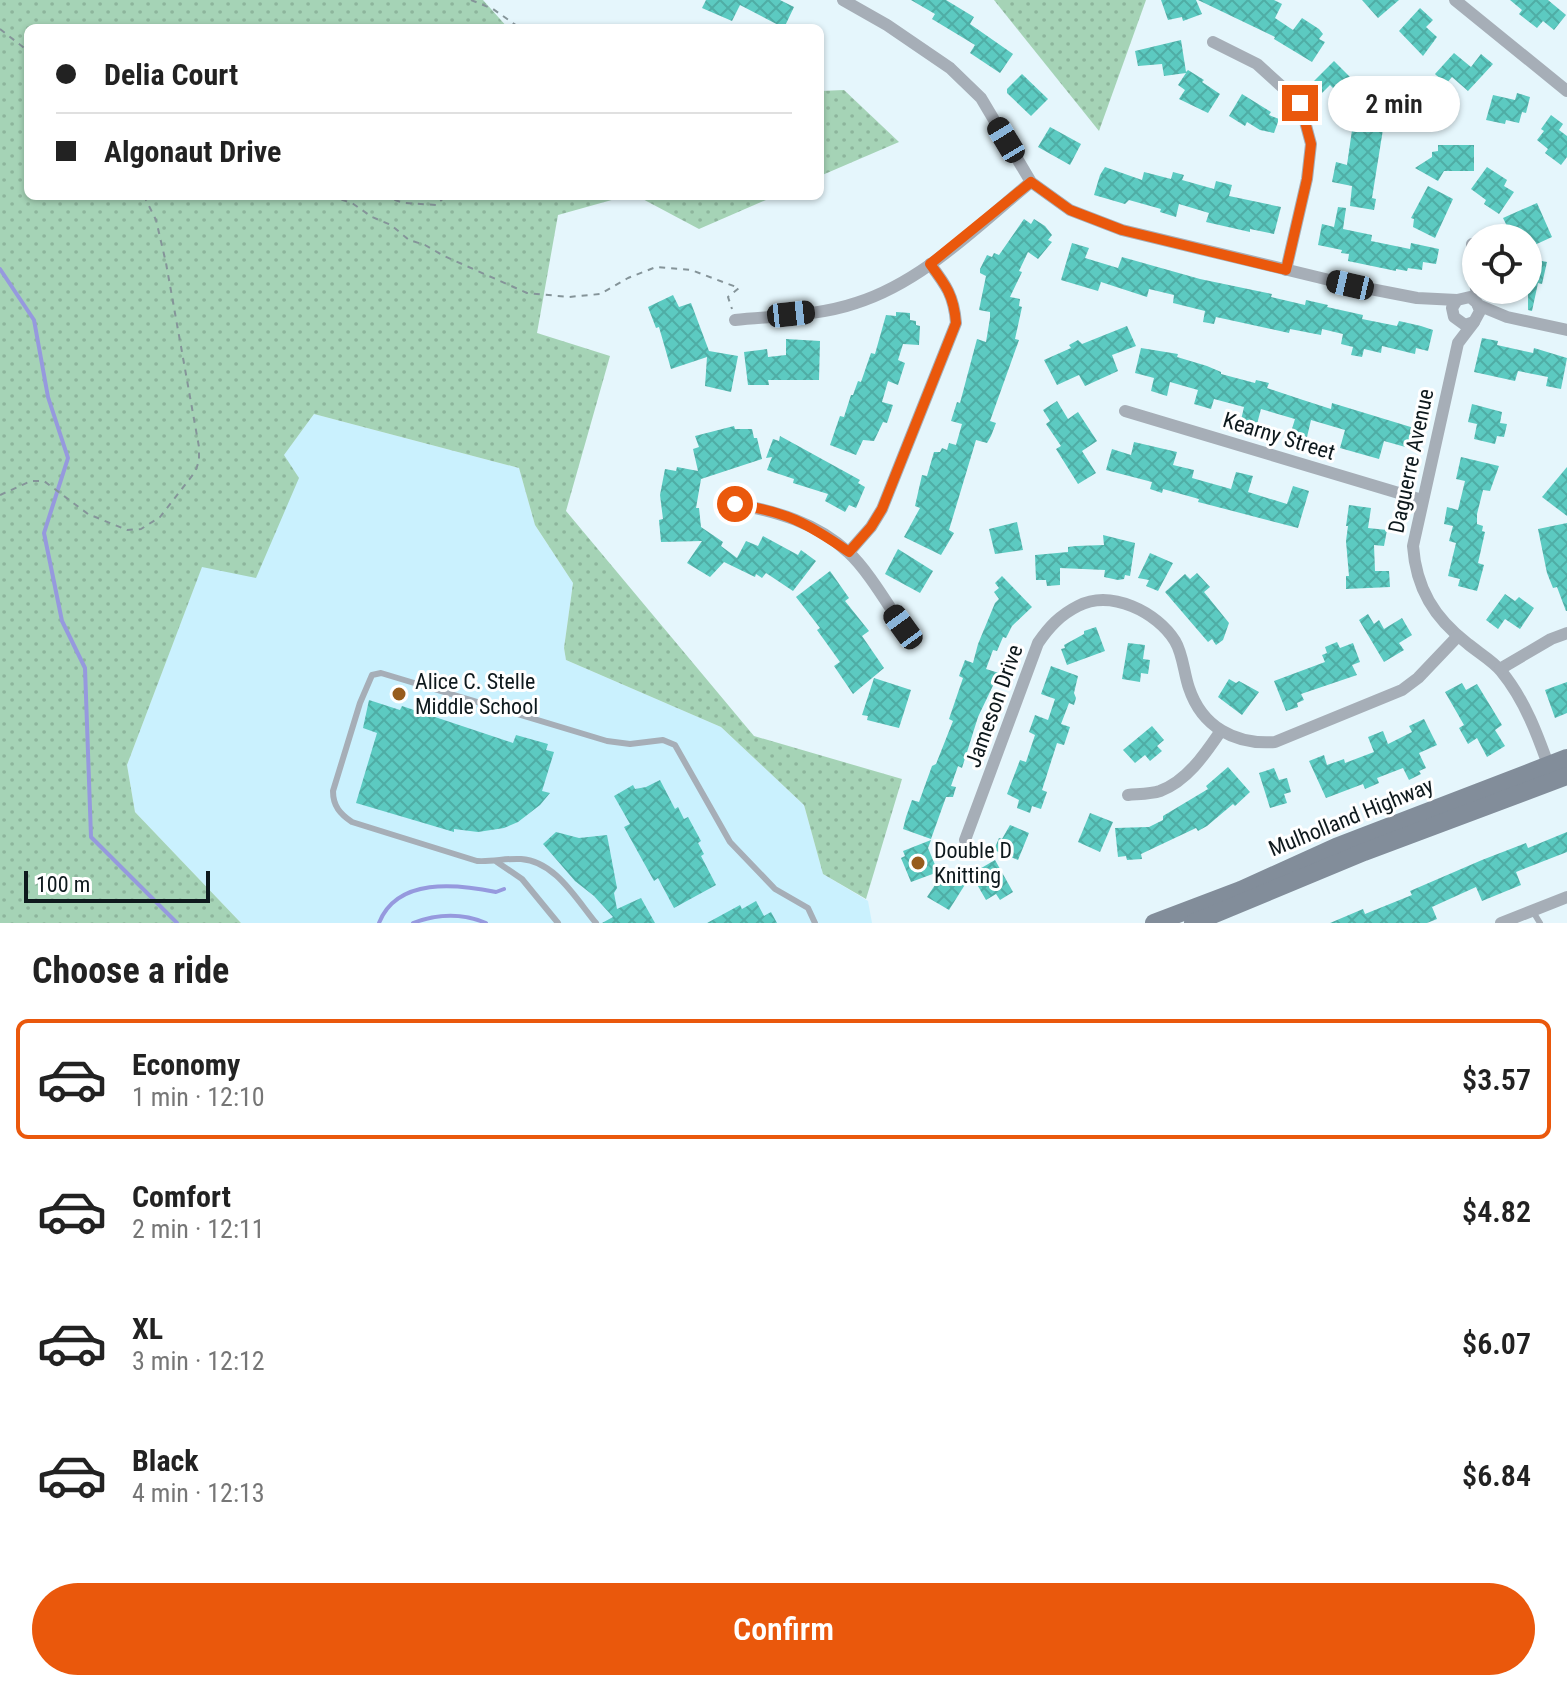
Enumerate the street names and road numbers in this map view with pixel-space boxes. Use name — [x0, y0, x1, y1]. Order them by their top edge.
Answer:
street label: Daguerre Avenue — [1384, 387, 1438, 535]
street label: Kearny Street — [1220, 407, 1338, 465]
street label: Jameson Drive — [960, 641, 1028, 771]
street label: Mulholland Highway — [1265, 773, 1437, 861]

